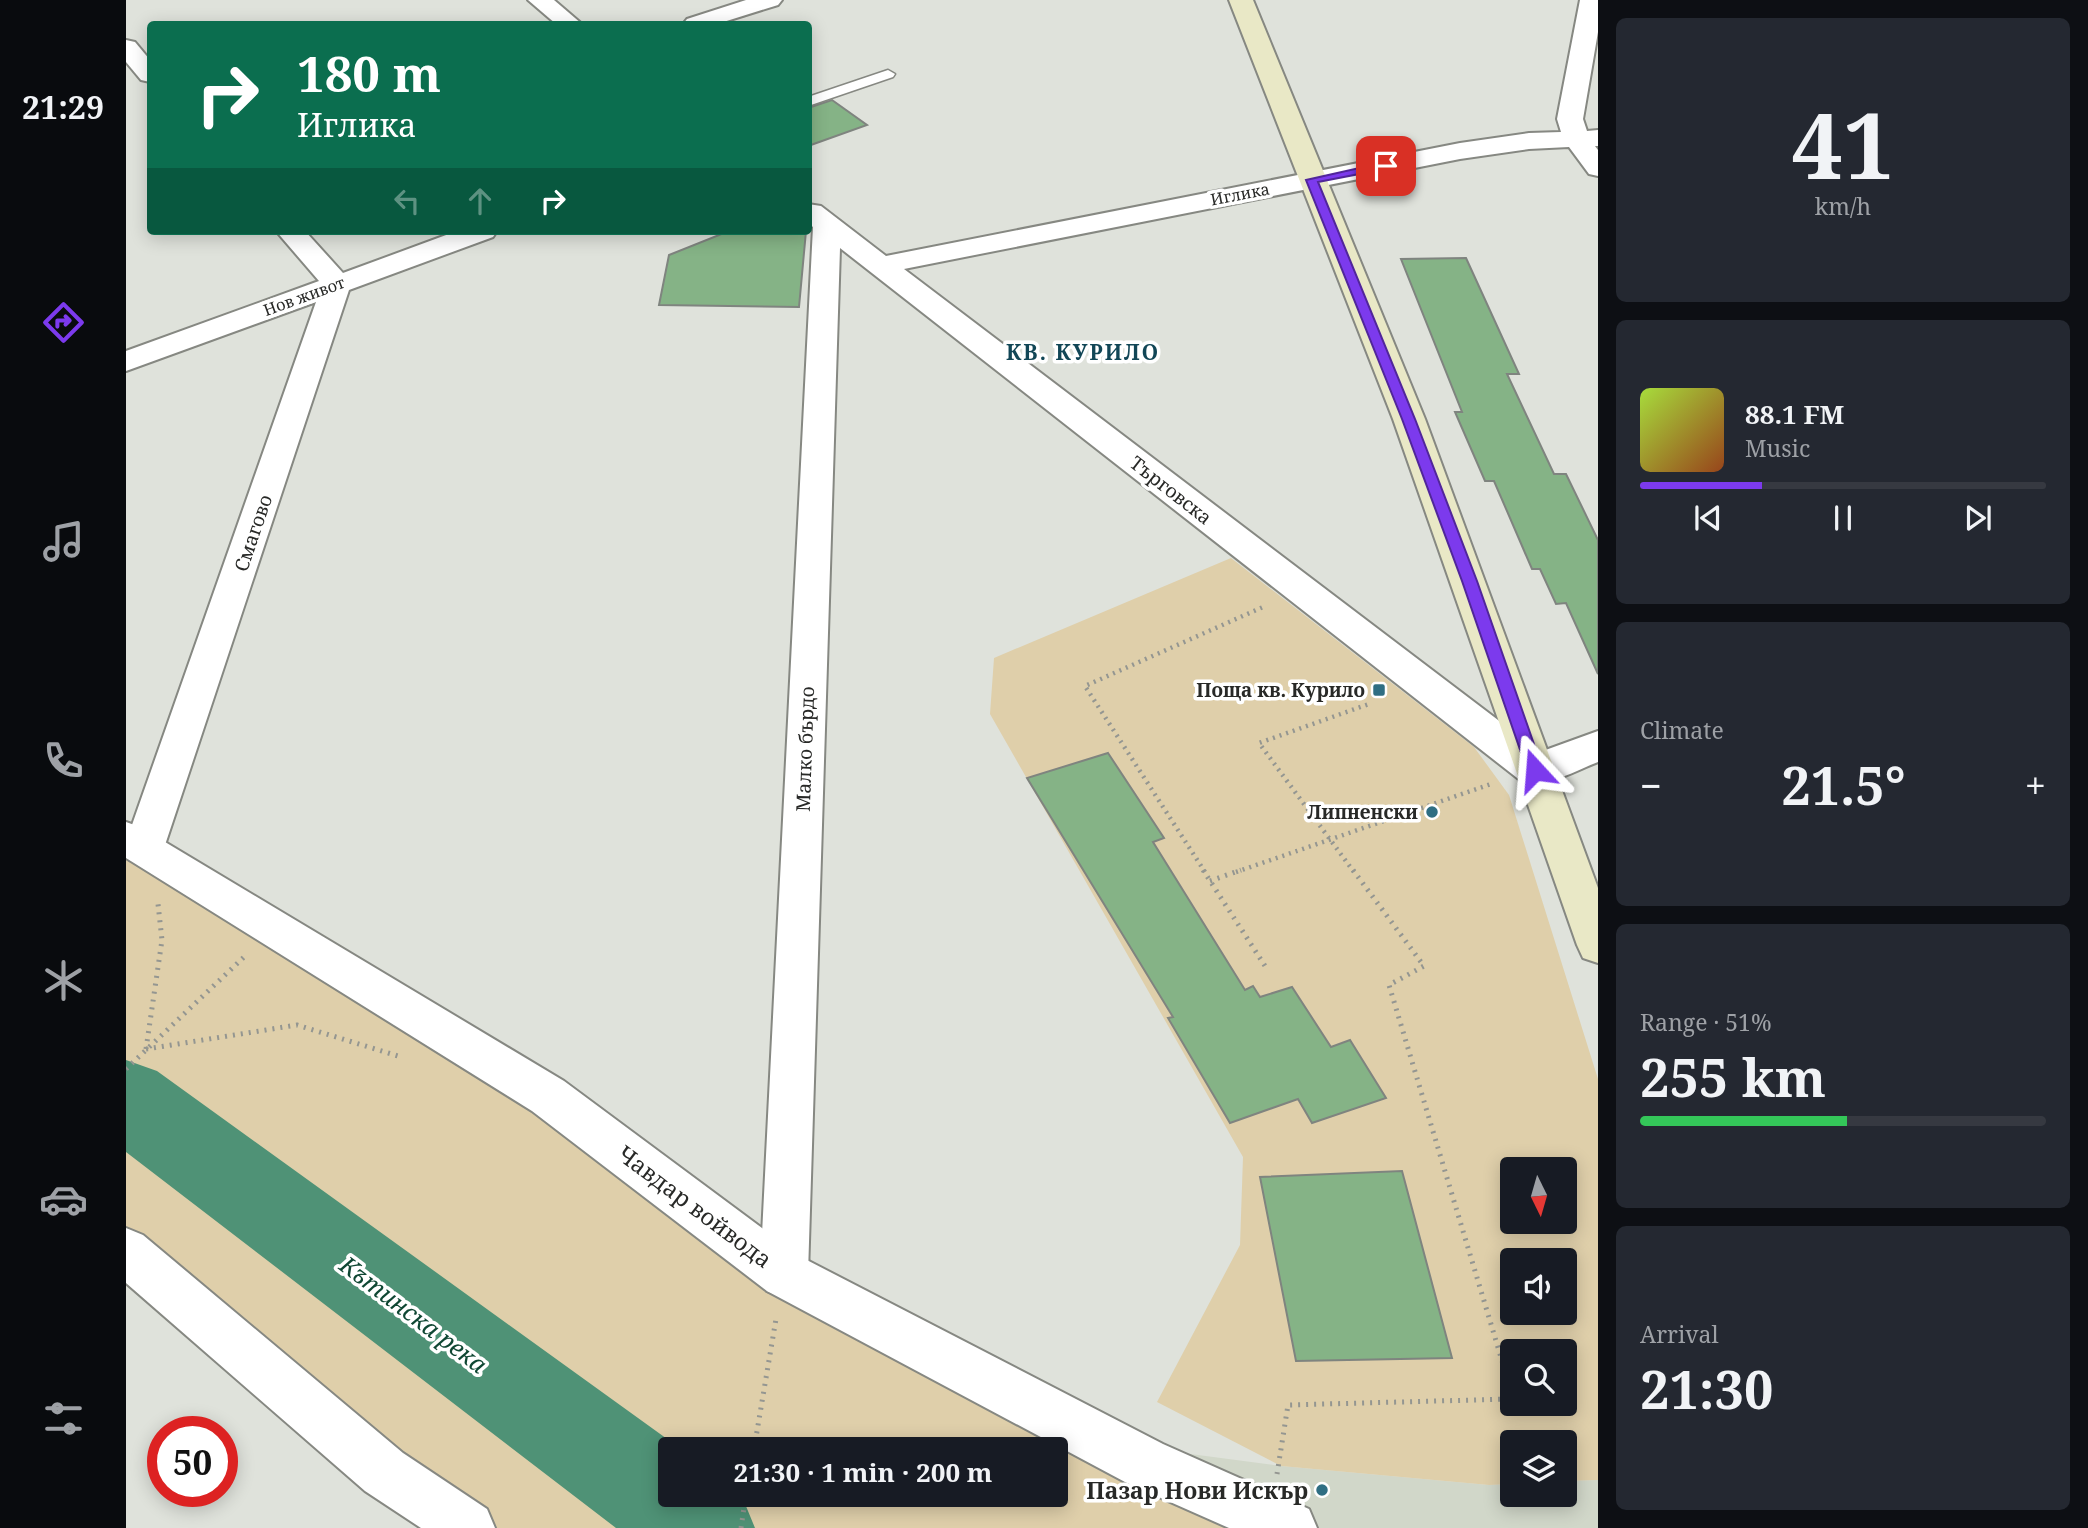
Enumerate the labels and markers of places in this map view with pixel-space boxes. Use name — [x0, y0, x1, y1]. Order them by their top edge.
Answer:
pin — [1356, 136, 1416, 196]
place label: Поща кв. Курило — [1196, 677, 1365, 703]
marker: Поща кв. Курило — [1371, 682, 1387, 698]
place label: Липненски — [1307, 799, 1418, 825]
marker: Липненски — [1424, 804, 1440, 820]
place label: Пазар Нови Искър — [1086, 1474, 1308, 1506]
marker: Пазар Нови Искър — [1314, 1482, 1330, 1498]

